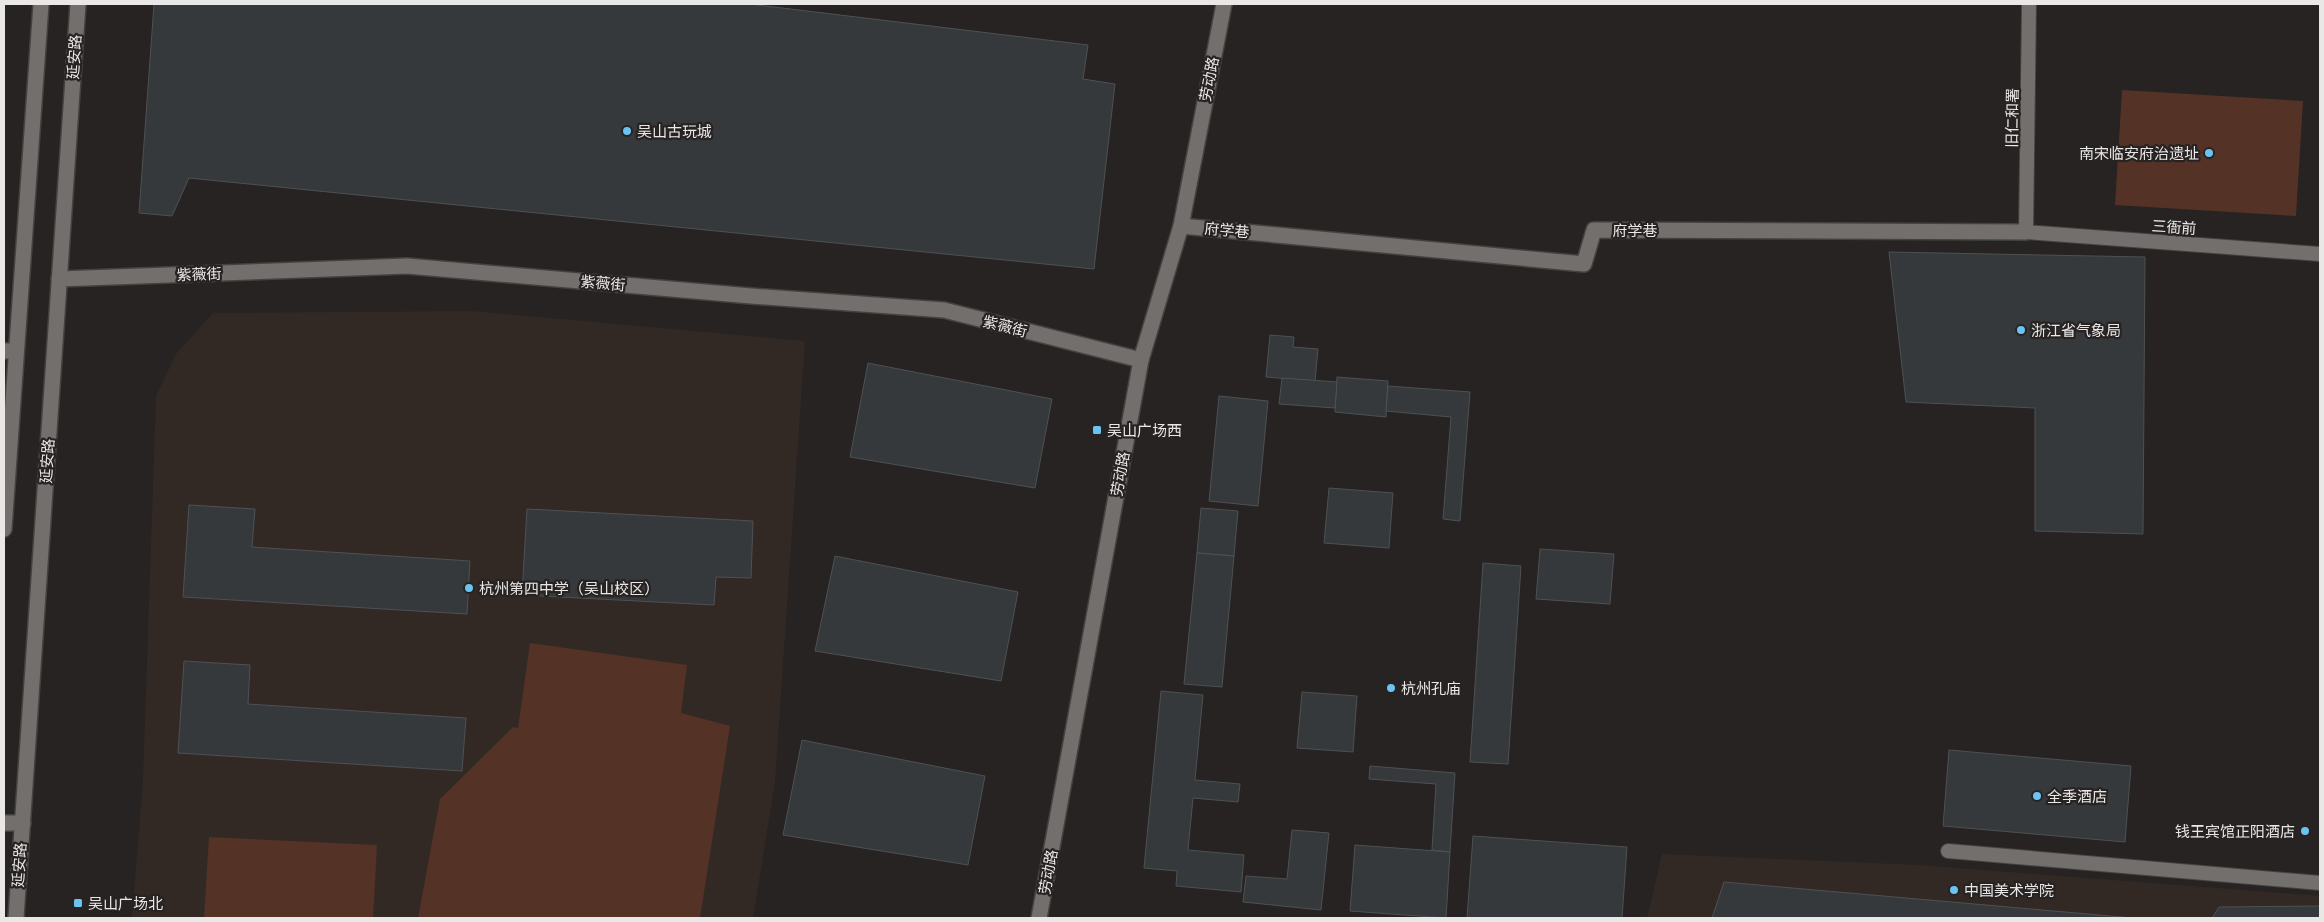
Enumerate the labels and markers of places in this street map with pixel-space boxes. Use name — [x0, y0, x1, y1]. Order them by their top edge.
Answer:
place label: 吴山古玩城 — [637, 122, 712, 141]
marker: 吴山古玩城 — [621, 125, 633, 137]
place label: 南宋临安府治遗址 — [2079, 144, 2199, 163]
marker: 南宋临安府治遗址 — [2203, 147, 2215, 159]
place label: 浙江省气象局 — [2031, 321, 2121, 340]
marker: 浙江省气象局 — [2015, 324, 2027, 336]
place label: 吴山广场西 — [1107, 421, 1182, 440]
marker: 吴山广场西 — [1091, 424, 1103, 436]
place label: 杭州第四中学（吴山校区） — [479, 579, 659, 598]
marker: 杭州第四中学（吴山校区） — [463, 582, 475, 594]
place label: 杭州孔庙 — [1401, 679, 1461, 698]
marker: 杭州孔庙 — [1385, 682, 1397, 694]
place label: 全季酒店 — [2047, 787, 2107, 806]
marker: 全季酒店 — [2031, 790, 2043, 802]
place label: 钱王宾馆正阳酒店 — [2175, 822, 2295, 841]
marker: 钱王宾馆正阳酒店 — [2299, 825, 2311, 837]
place label: 中国美术学院 — [1964, 881, 2054, 900]
marker: 中国美术学院 — [1948, 884, 1960, 896]
place label: 吴山广场北 — [88, 894, 163, 913]
marker: 吴山广场北 — [72, 897, 84, 909]

